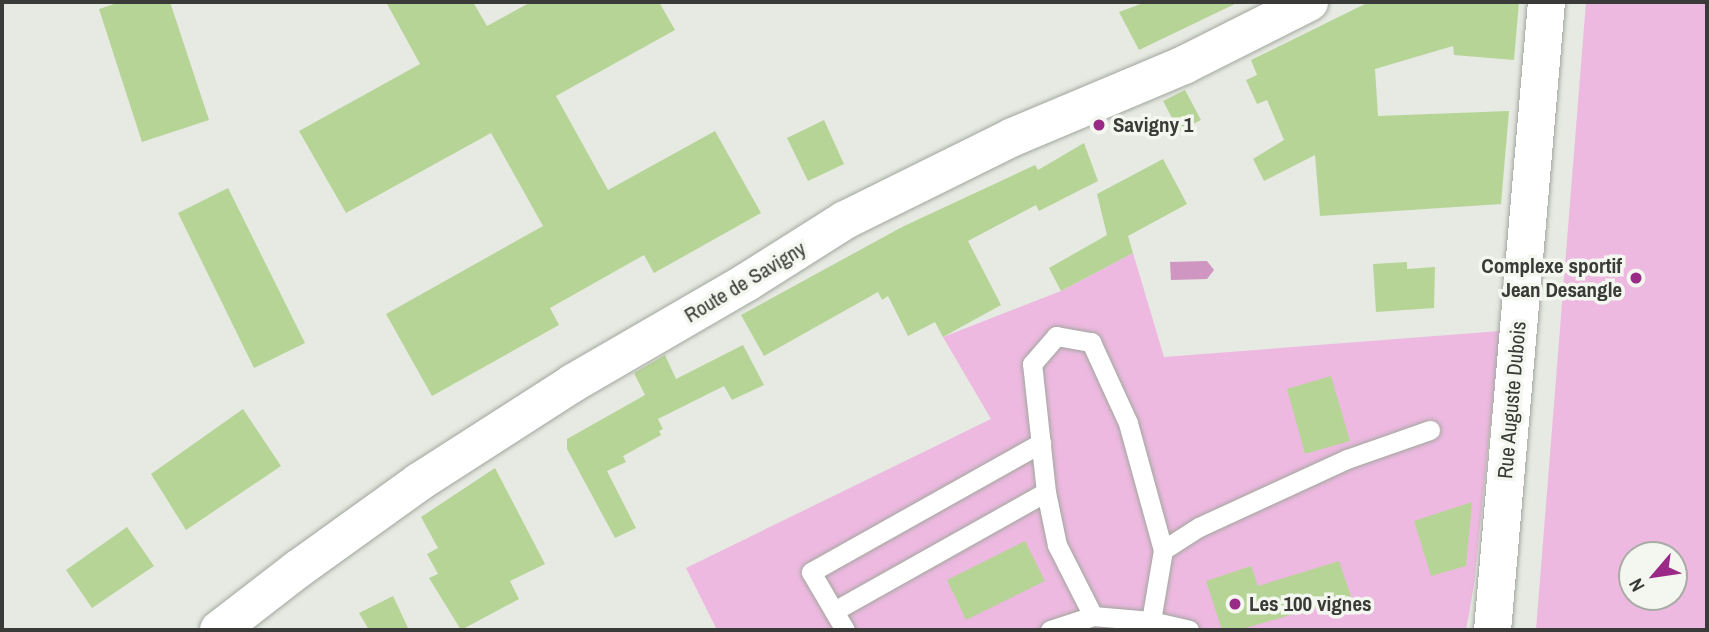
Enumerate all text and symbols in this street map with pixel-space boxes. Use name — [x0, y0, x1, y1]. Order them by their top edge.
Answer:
place label: Savigny 1 — [1113, 112, 1193, 138]
marker: Savigny 1 — [1091, 117, 1107, 133]
street label: Route de Savigny — [680, 236, 810, 328]
place label: Complexe sportif Jean Desangle — [1481, 253, 1622, 303]
marker: Complexe sportif Jean Desangle — [1628, 270, 1644, 286]
street label: Rue Auguste Dubois — [1493, 320, 1531, 480]
north arrow — [1618, 541, 1688, 611]
text: N — [1622, 574, 1650, 596]
place label: Les 100 vignes — [1249, 591, 1372, 617]
marker: Les 100 vignes — [1227, 596, 1243, 612]

